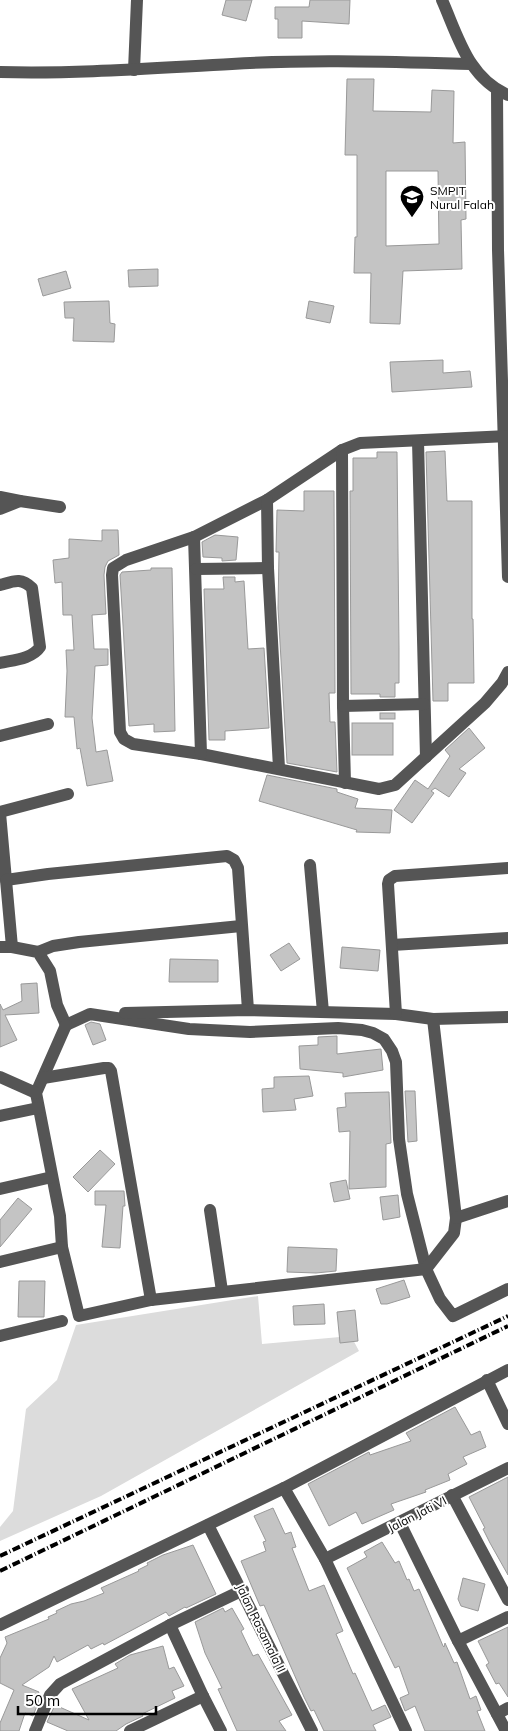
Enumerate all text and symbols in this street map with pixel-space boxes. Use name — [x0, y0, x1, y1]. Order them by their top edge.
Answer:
place label: SMPIT Nurul Falah — [430, 183, 494, 212]
school or university icon: SMPIT Nurul Falah — [399, 184, 425, 218]
street label: Jalan Jati VI — [385, 1493, 449, 1535]
street label: Jalan Rasamala II — [233, 1581, 289, 1675]
scale bar — [18, 1684, 155, 1716]
text: 50 m — [25, 1691, 60, 1710]

